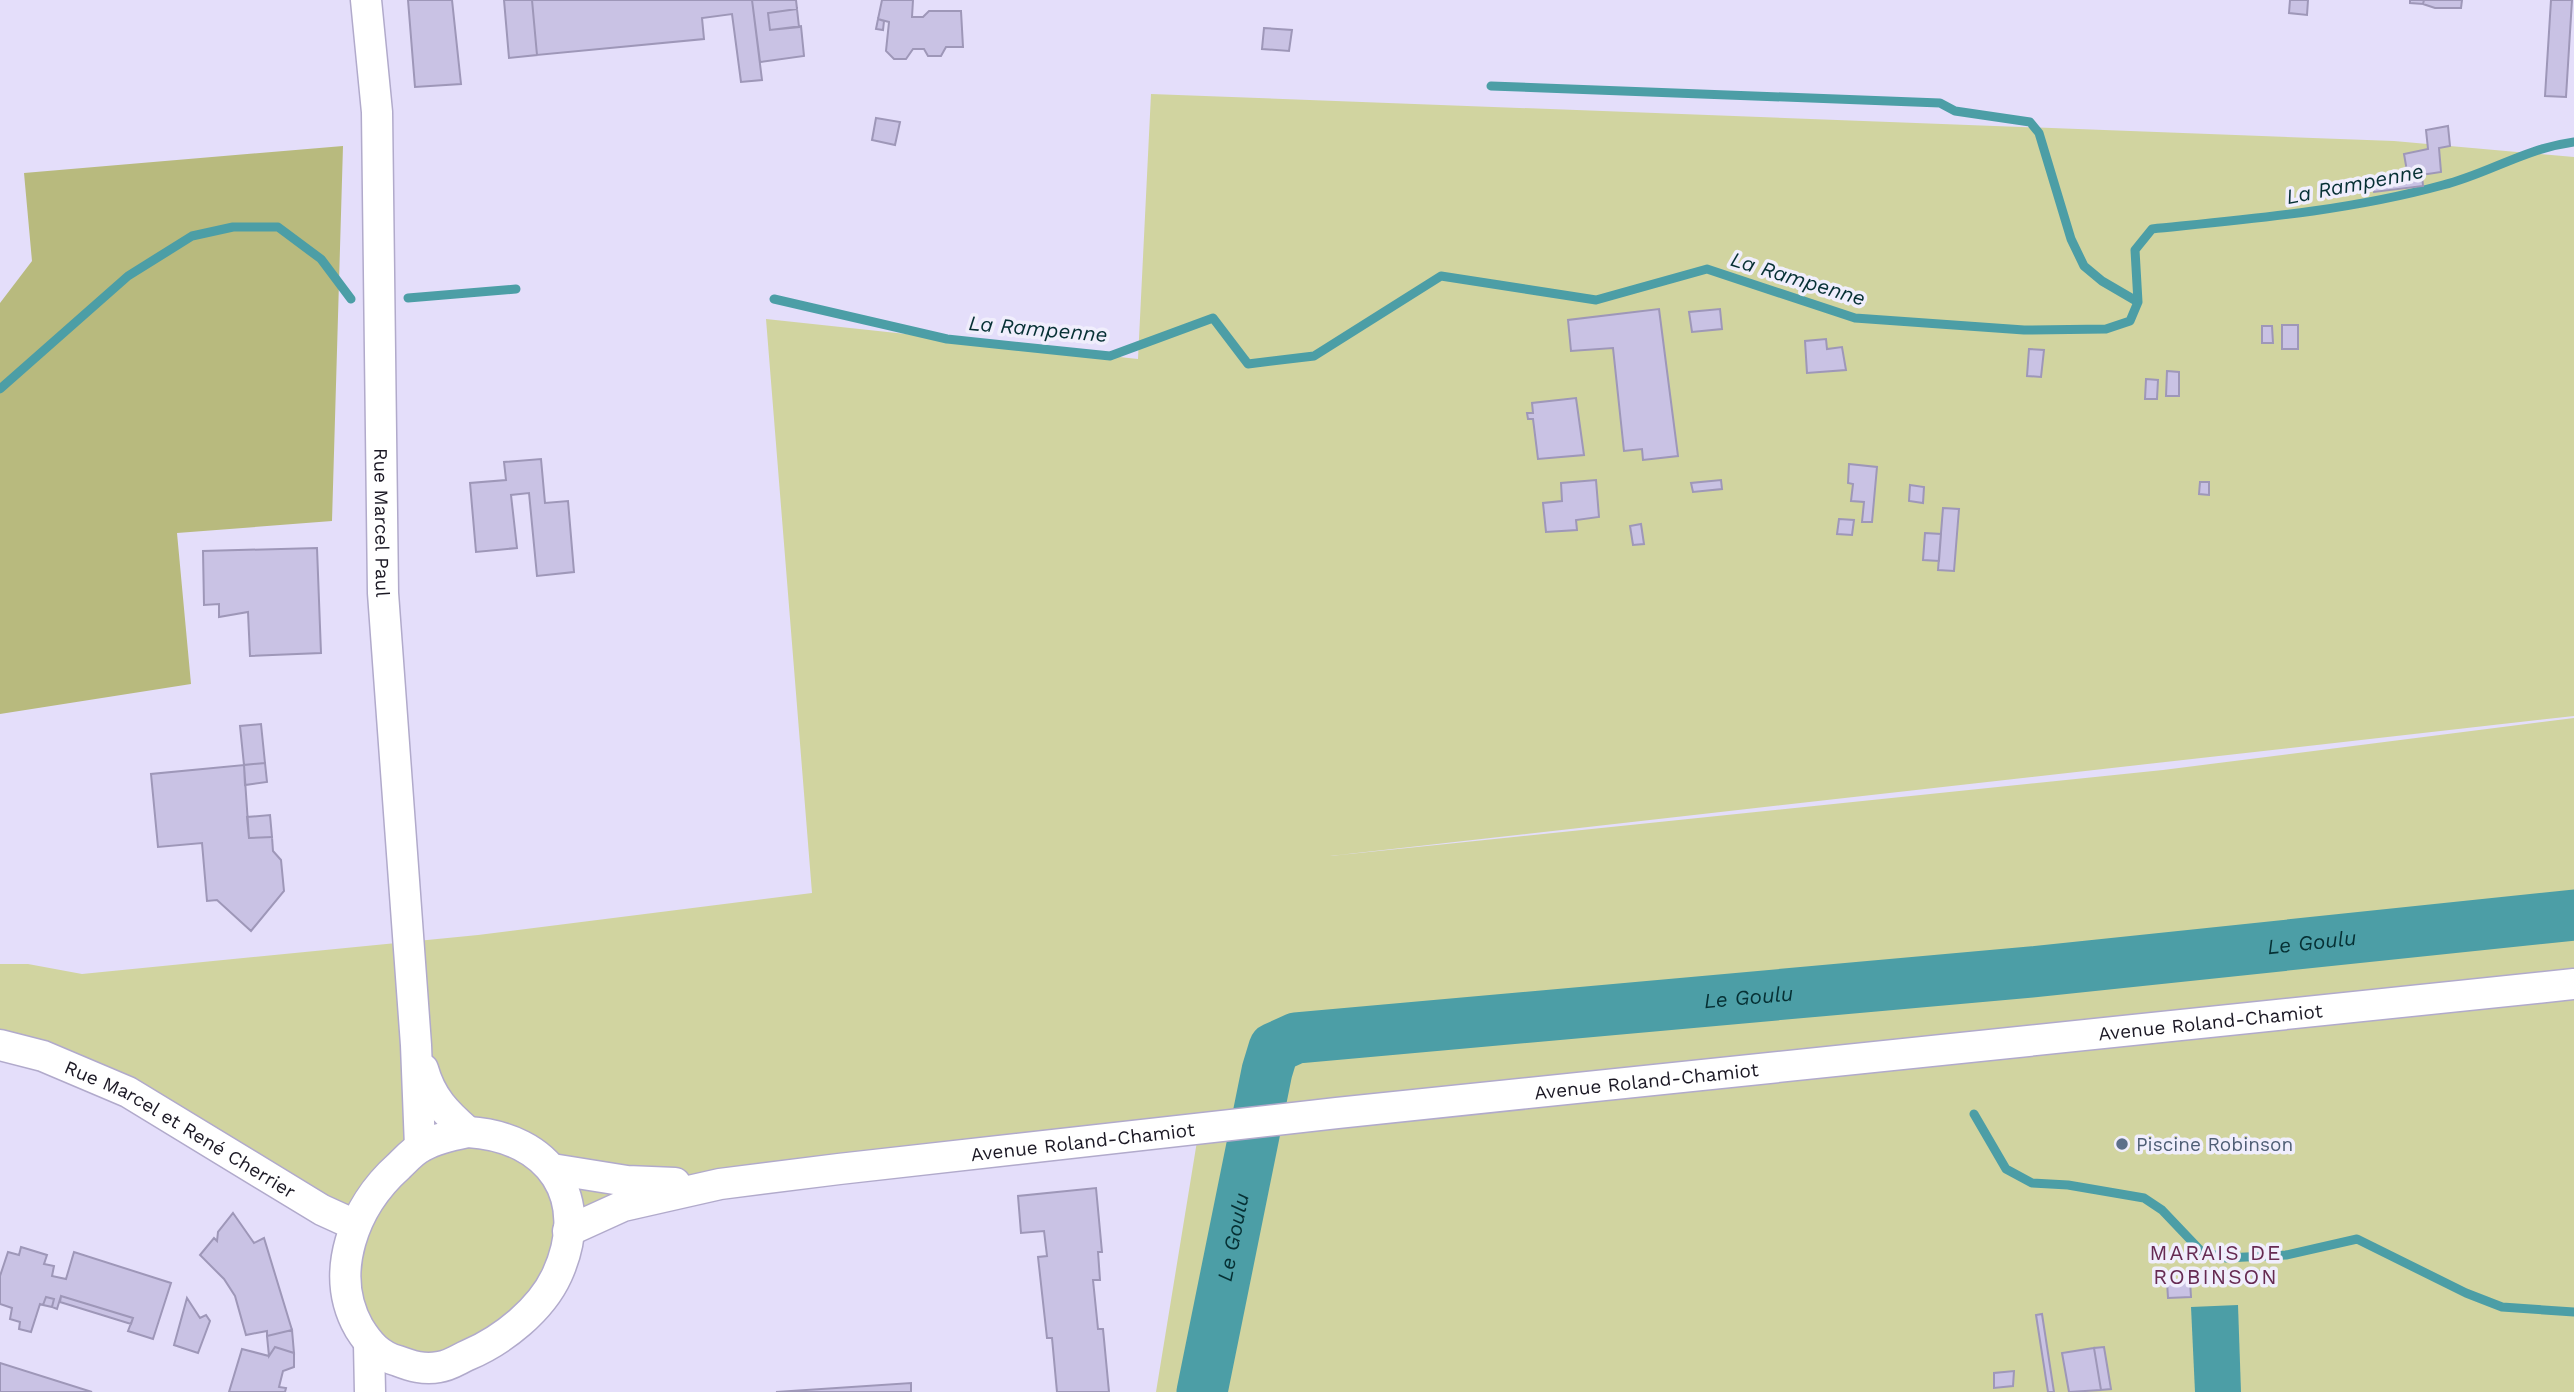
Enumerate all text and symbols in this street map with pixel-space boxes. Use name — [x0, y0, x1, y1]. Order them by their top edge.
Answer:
water label: La Rampenne — [2284, 158, 2426, 209]
water label: La Rampenne — [1728, 246, 1869, 311]
water label: La Rampenne — [967, 310, 1109, 347]
street label: Rue Marcel Paul — [369, 448, 394, 598]
water label: Le Goulu — [2266, 925, 2358, 959]
water label: Le Goulu — [1703, 980, 1794, 1013]
street label: Avenue Roland-Chamiot — [2097, 999, 2324, 1046]
street label: Rue Marcel et René Cherrier — [61, 1055, 300, 1203]
street label: Avenue Roland-Chamiot — [1533, 1058, 1760, 1104]
street label: Avenue Roland-Chamiot — [969, 1118, 1196, 1166]
place label: Piscine Robinson — [2136, 1133, 2293, 1156]
marker: Piscine Robinson — [2114, 1136, 2130, 1152]
water label: Le Goulu — [1212, 1191, 1254, 1283]
district label: MARAIS DE ROBINSON — [2150, 1240, 2283, 1289]

